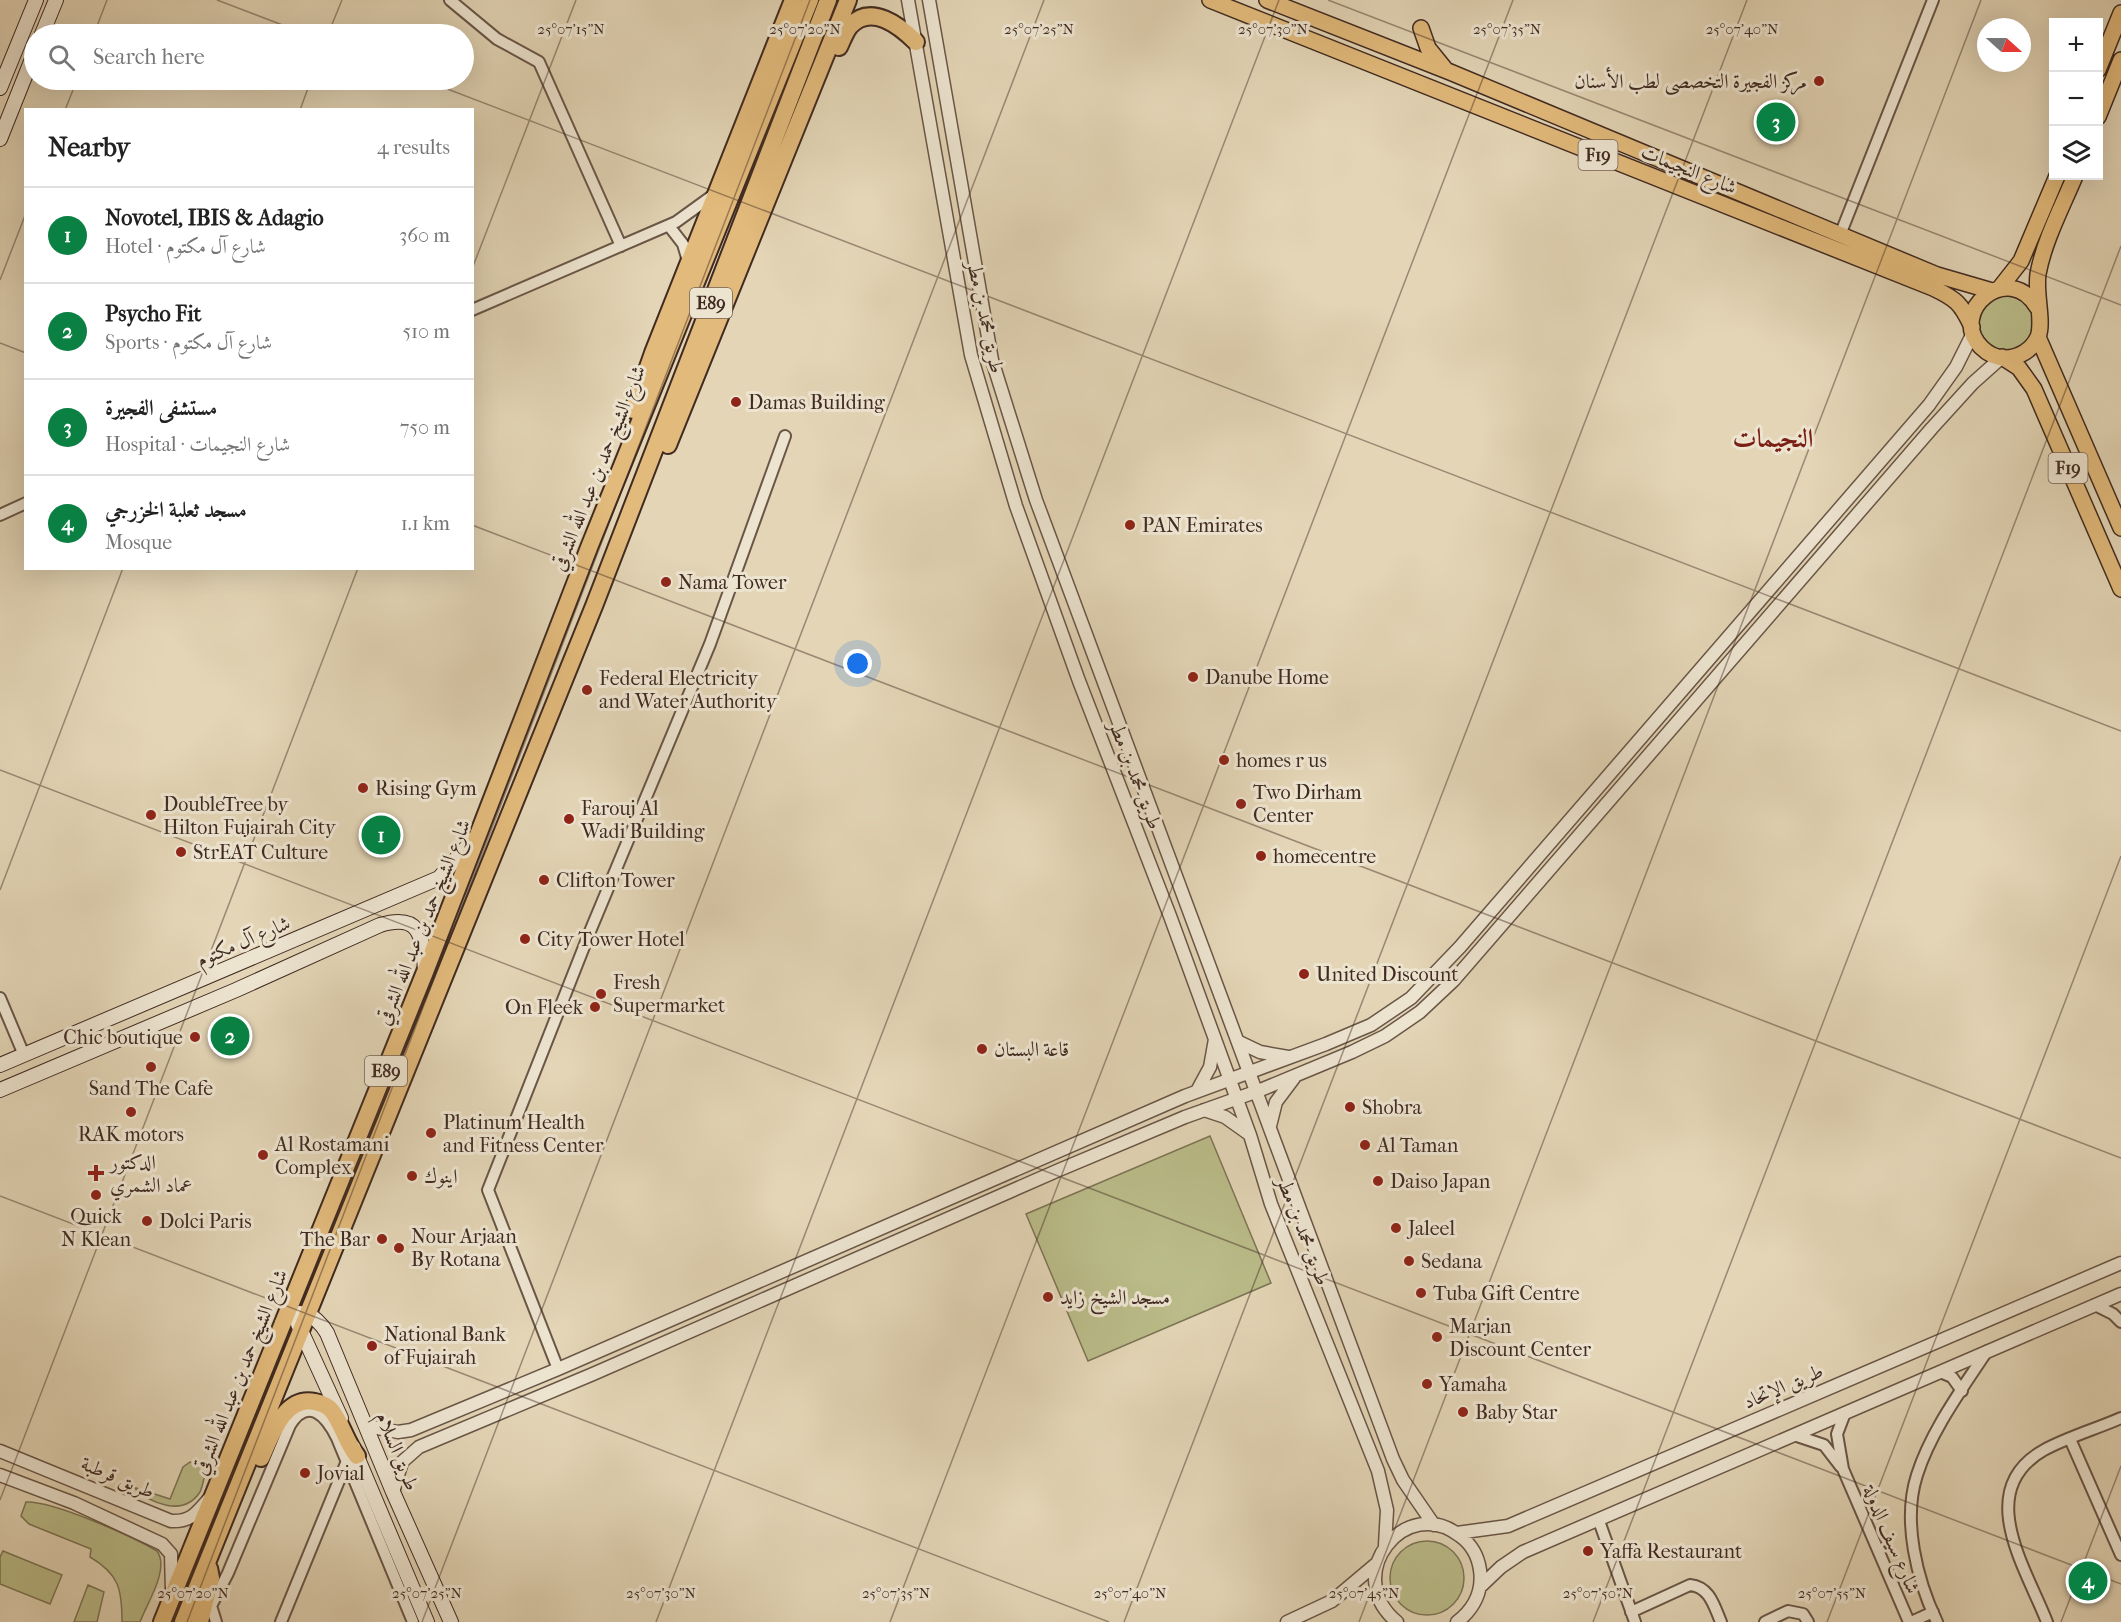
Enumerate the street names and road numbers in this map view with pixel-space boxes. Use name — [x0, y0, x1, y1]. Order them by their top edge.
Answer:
road number: F19 — [1578, 140, 1618, 170]
street label: شارع النجيمات — [1635, 140, 1740, 205]
street label: طريق محمد بن مطر — [961, 257, 1009, 375]
road number: E89 — [690, 288, 732, 318]
street label: شارع الشيخ حمد بن عبد الله الشرقي — [543, 360, 656, 577]
road number: F19 — [2048, 453, 2088, 483]
street label: طريق محمد بن مطر — [1103, 716, 1167, 833]
street label: شارع الشيخ حمد بن عبد الله الشرقي — [368, 814, 481, 1031]
street label: شارع آل مكتوم — [192, 910, 296, 977]
road number: E89 — [365, 1056, 407, 1086]
street label: طريق محمد بن مطر — [1271, 1172, 1335, 1289]
street label: شارع الشيخ حمد بن عبد الله الشرقي — [185, 1264, 298, 1481]
street label: طريق اﻹتحاد — [1740, 1359, 1828, 1417]
street label: طريق السلام — [366, 1408, 424, 1496]
street label: طريق قرطبة — [77, 1452, 158, 1504]
street label: شارع سيف الدولة — [1852, 1481, 1925, 1599]

